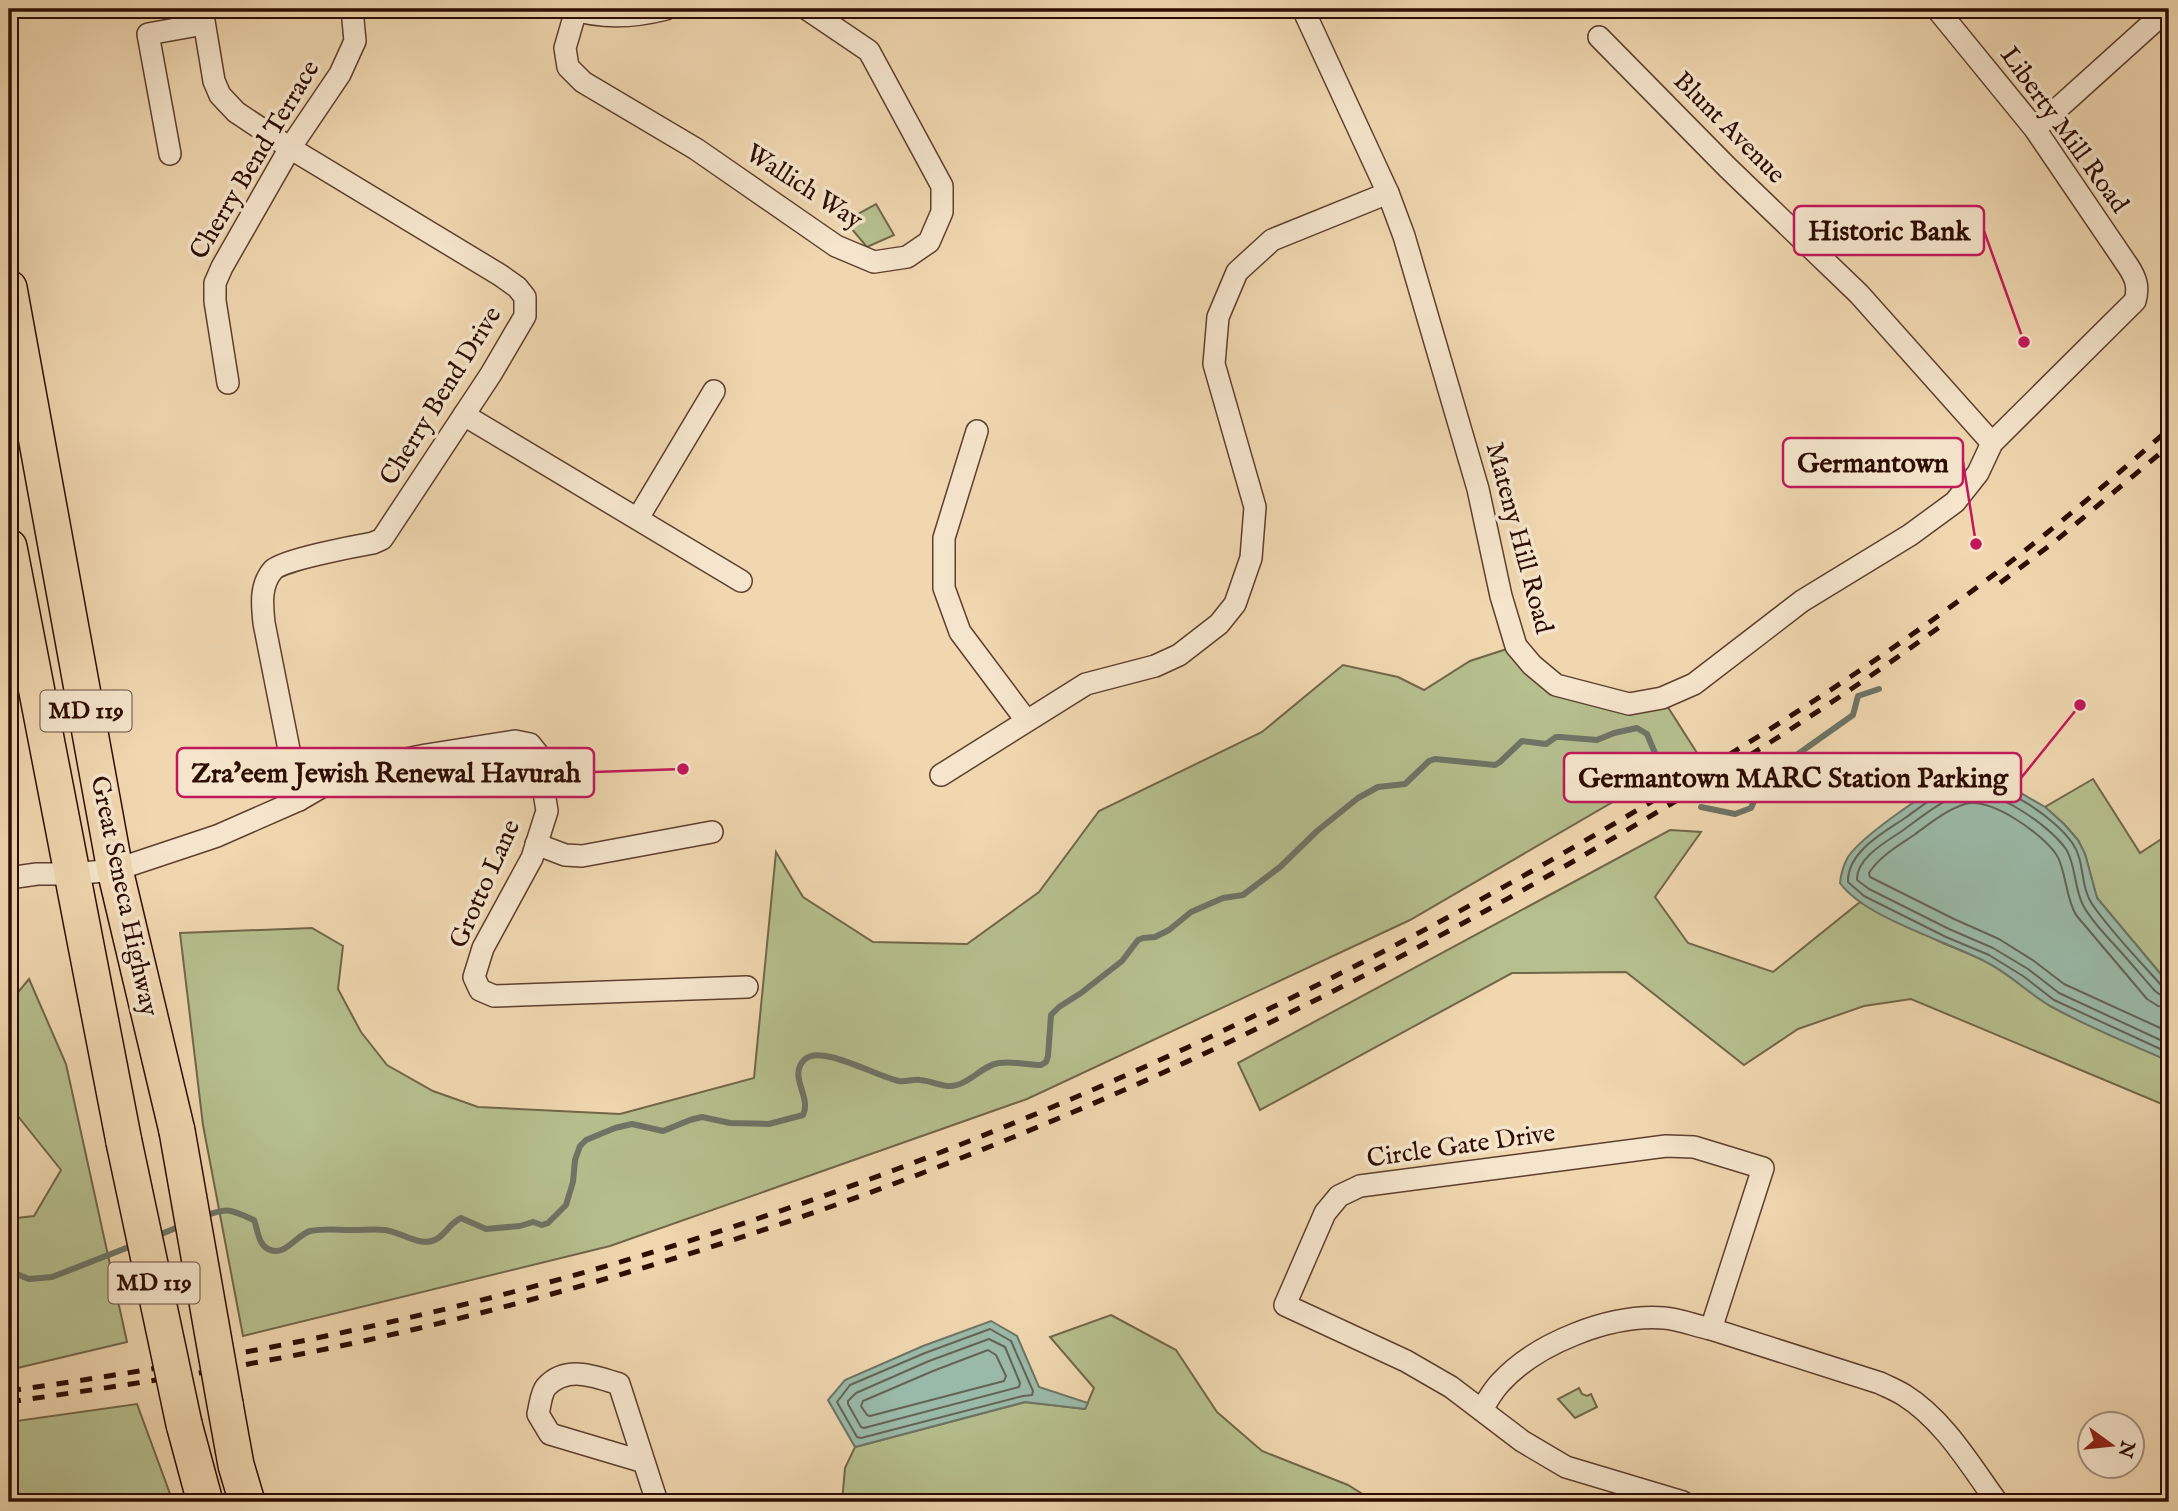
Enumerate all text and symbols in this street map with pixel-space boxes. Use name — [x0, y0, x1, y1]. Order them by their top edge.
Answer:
street label: Liberty Mill Road — [1992, 40, 2136, 220]
street label: Cherry Bend Terrace — [183, 54, 327, 266]
street label: Blunt Avenue — [1666, 65, 1792, 191]
street label: Wallich Way — [739, 137, 869, 237]
callout: Historic Bank — [1794, 206, 1984, 255]
text: Historic Bank — [1808, 215, 1971, 250]
street label: Cherry Bend Drive — [373, 300, 509, 492]
callout: Germantown — [1783, 438, 1963, 487]
street label: Mateny Hill Road — [1478, 439, 1560, 637]
text: Germantown — [1797, 447, 1949, 482]
road number: MD 119 — [41, 690, 132, 732]
callout: Zra'eem Jewish Renewal Havurah — [177, 748, 594, 797]
callout: Germantown MARC Station Parking — [1564, 753, 2021, 802]
text: Zra'eem Jewish Renewal Havurah — [191, 757, 582, 792]
text: Germantown MARC Station Parking — [1578, 762, 2009, 797]
street label: Great Seneca Highway — [82, 773, 166, 1019]
street label: Grotto Lane — [442, 815, 528, 953]
street label: Circle Gate Drive — [1365, 1116, 1557, 1176]
road number: MD 119 — [108, 1262, 200, 1303]
north arrow — [2076, 1410, 2146, 1480]
text: N — [2112, 1437, 2139, 1460]

